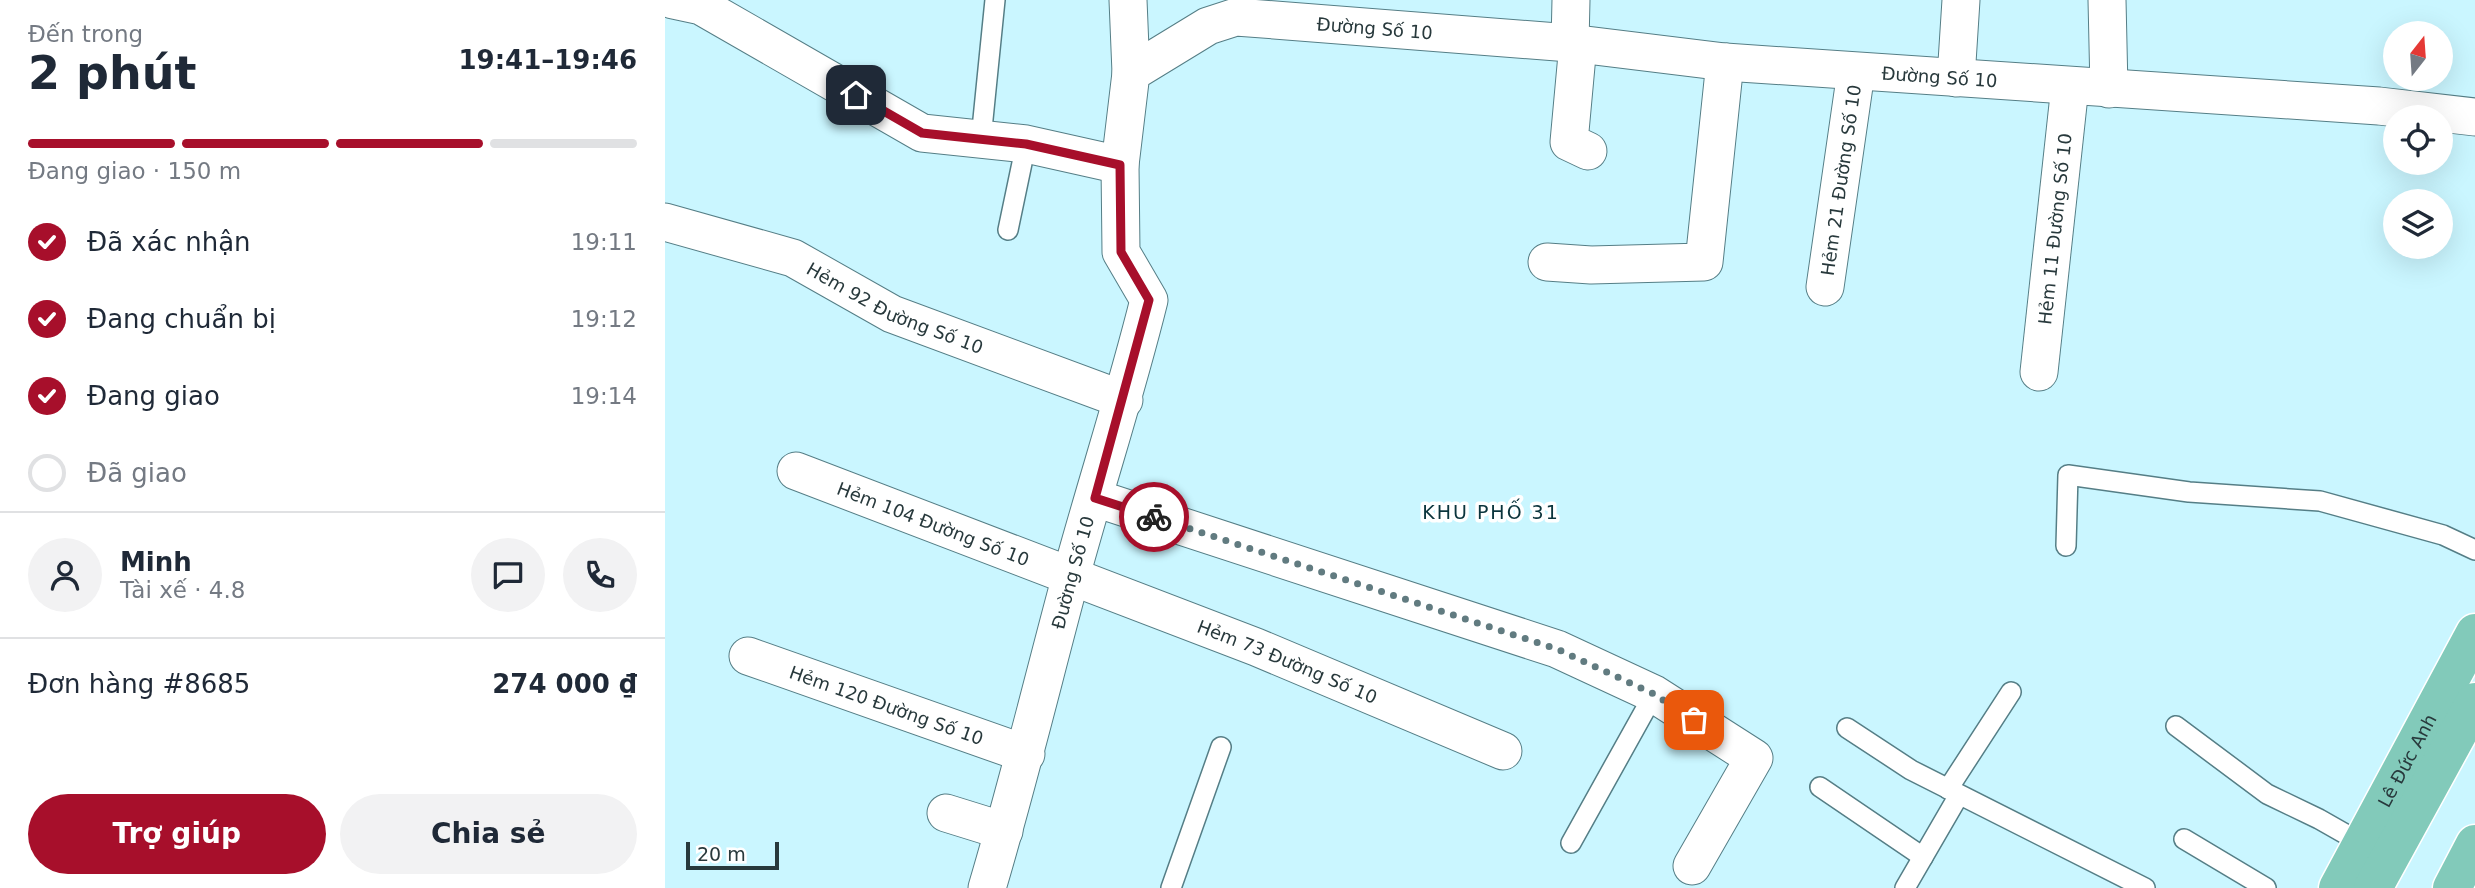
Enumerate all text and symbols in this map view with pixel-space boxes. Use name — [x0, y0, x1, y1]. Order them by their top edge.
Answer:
street label: Đường Số 10 — [1316, 13, 1433, 43]
text: Đến trong — [28, 21, 143, 47]
north arrow — [2383, 21, 2453, 91]
map controls — [2383, 21, 2453, 259]
text: 19:41–19:46 — [458, 45, 637, 75]
text: 2 phút — [28, 46, 196, 100]
street label: Đường Số 10 — [1881, 62, 1998, 91]
pin — [826, 65, 886, 125]
icon: home — [837, 76, 875, 114]
street label: Hẻm 21 Đường Số 10 — [1816, 83, 1865, 277]
button: locate — [2383, 105, 2453, 175]
street label: Hẻm 11 Đường Số 10 — [2034, 132, 2075, 326]
text: Đang giao · 150 m — [28, 158, 241, 184]
button: layers — [2383, 189, 2453, 259]
icon: check — [28, 223, 66, 261]
text: Đã xác nhận — [87, 227, 251, 257]
text: 19:11 — [571, 229, 637, 255]
street label: Hẻm 92 Đường Số 10 — [803, 258, 986, 357]
icon: check — [28, 300, 66, 338]
text: Đang chuẩn bị — [87, 304, 276, 334]
text: 19:12 — [571, 306, 637, 332]
icon: check — [28, 377, 66, 415]
text: Đang giao — [87, 381, 220, 411]
text: 19:14 — [571, 383, 637, 409]
text: Đã giao — [87, 458, 187, 488]
street label: Hẻm 104 Đường Số 10 — [834, 477, 1032, 570]
courier — [1119, 482, 1189, 552]
icon: bike — [1135, 498, 1173, 536]
district label: KHU PHỐ 31 — [1422, 498, 1560, 523]
street label: Đường Số 10 — [1047, 514, 1098, 631]
button: person — [28, 538, 102, 612]
button: chat — [471, 538, 545, 612]
button: phone — [563, 538, 637, 612]
text: Minh — [120, 547, 192, 577]
text: Tài xế · 4.8 — [120, 577, 245, 603]
street label: Hẻm 73 Đường Số 10 — [1194, 615, 1381, 707]
street label: Hẻm 120 Đường Số 10 — [787, 661, 986, 749]
text: Đơn hàng #8685 — [28, 669, 250, 699]
text: 274 000 ₫ — [492, 669, 637, 699]
pin — [1664, 690, 1724, 750]
icon: bag — [1675, 701, 1713, 739]
street label: Lê Đức Anh — [2373, 710, 2440, 810]
button: Trợ giúp — [28, 794, 326, 874]
button: Chia sẻ — [340, 794, 637, 874]
scale bar — [686, 839, 779, 871]
text: 20 m — [697, 843, 746, 865]

